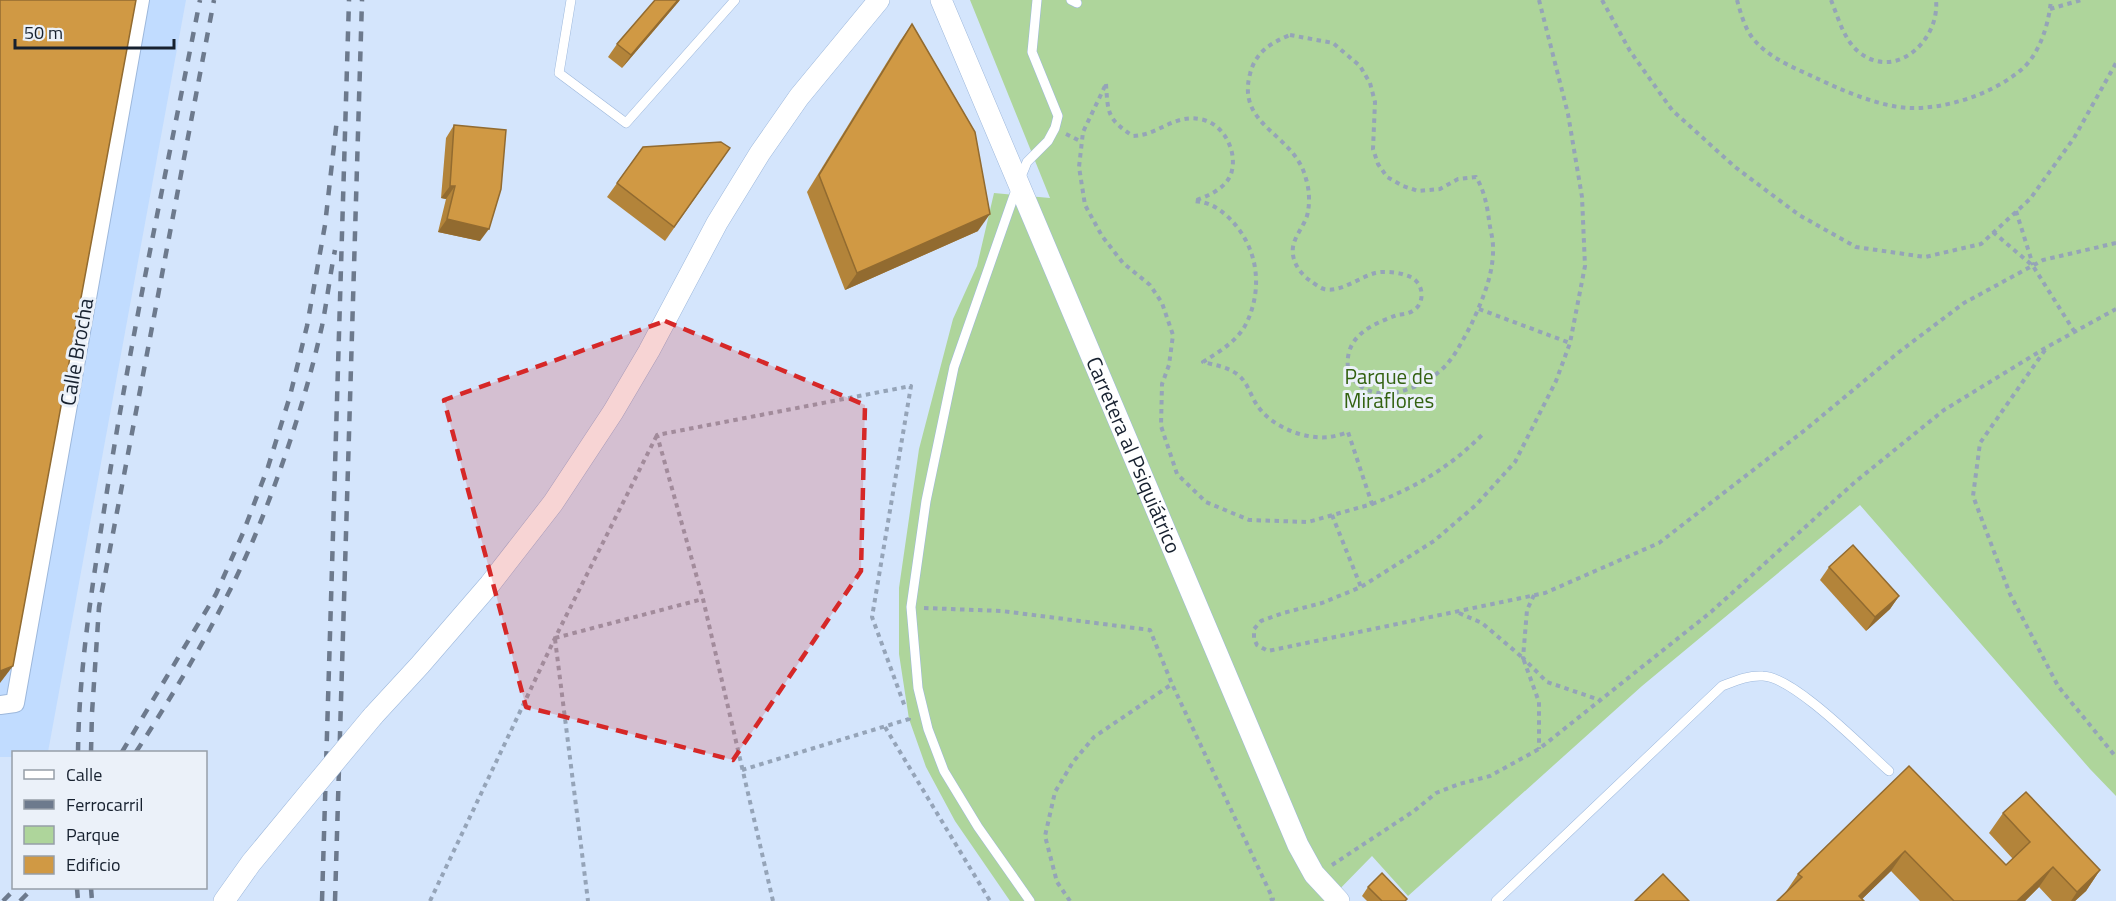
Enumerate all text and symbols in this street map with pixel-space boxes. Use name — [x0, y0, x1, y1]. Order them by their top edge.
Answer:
scale bar — [15, 12, 174, 50]
text: 50 m — [24, 19, 63, 46]
street label: Calle Brocha — [51, 295, 101, 408]
street label: Carretera al Psiquiátrico — [1078, 351, 1190, 558]
park label: Parque de Miraflores — [1344, 360, 1434, 416]
legend — [12, 751, 207, 889]
text: Calle — [66, 761, 102, 788]
text: Ferrocarril — [66, 791, 143, 818]
text: Parque — [66, 821, 120, 848]
text: Edificio — [66, 851, 120, 878]

